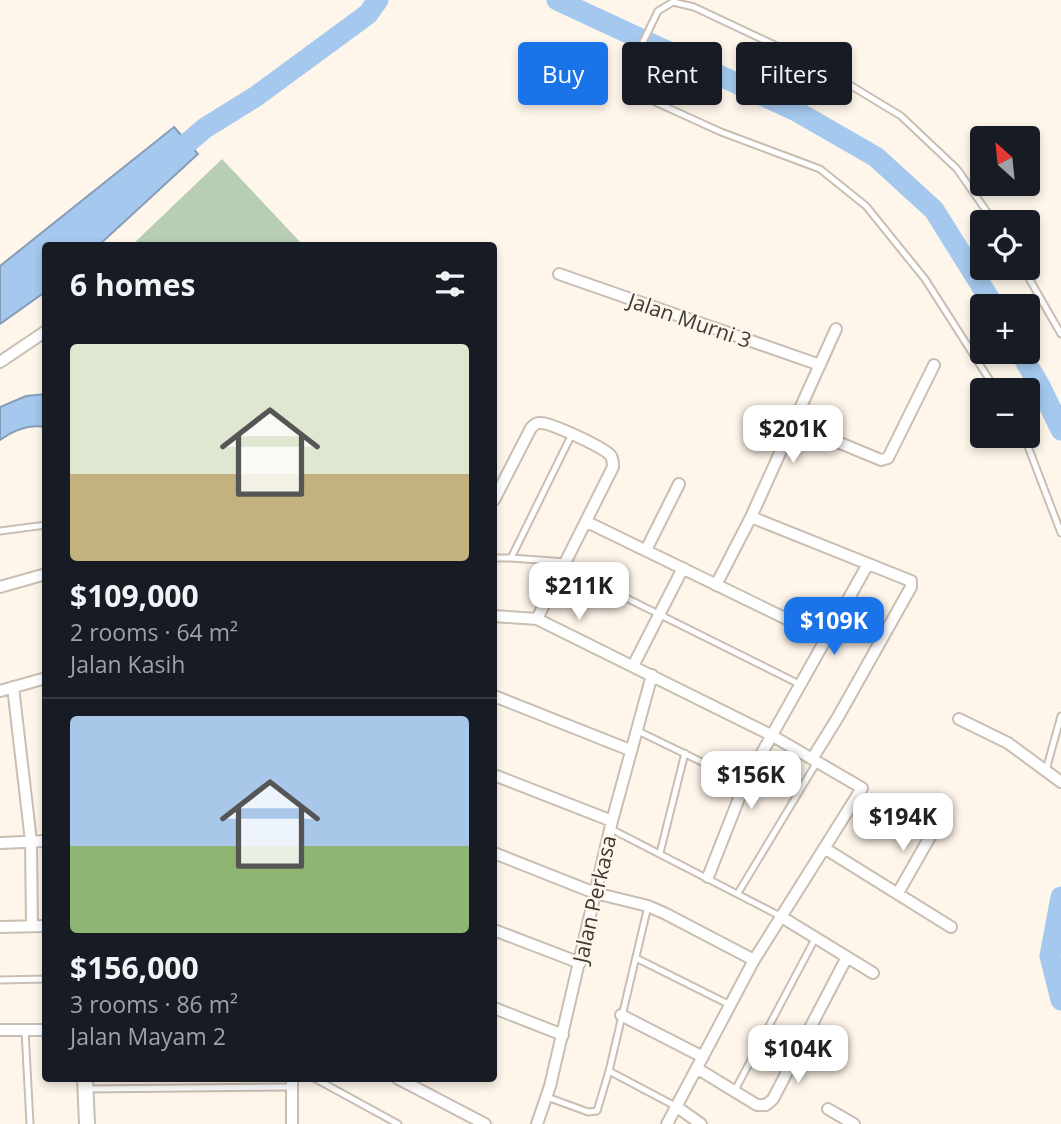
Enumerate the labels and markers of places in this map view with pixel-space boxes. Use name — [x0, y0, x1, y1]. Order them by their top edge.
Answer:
pin: $201K — [744, 406, 842, 465]
pin: $211K — [530, 562, 628, 622]
pin: $109K — [785, 598, 883, 657]
pin: $156K — [702, 752, 800, 811]
pin: $194K — [854, 794, 952, 853]
pin: $104K — [749, 1026, 847, 1085]

